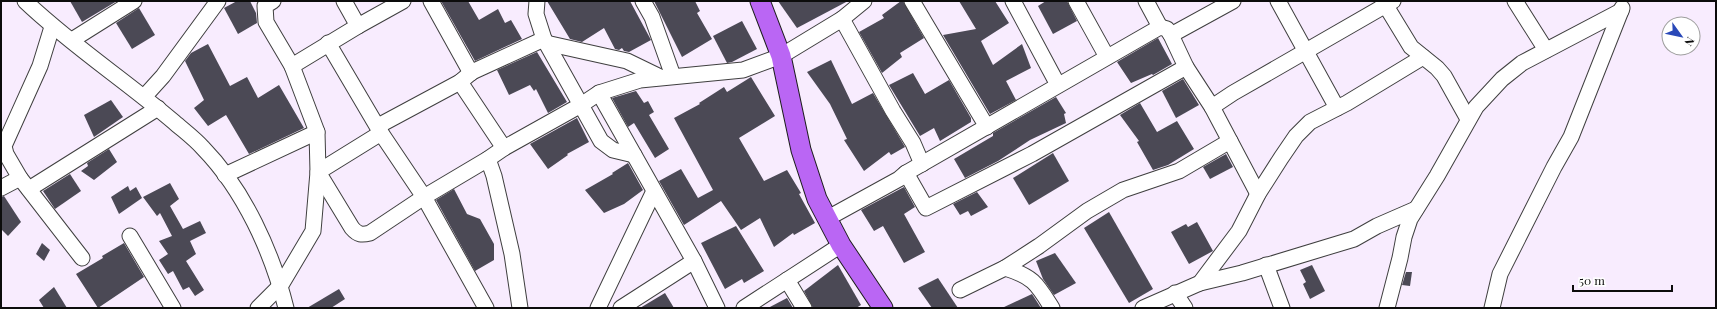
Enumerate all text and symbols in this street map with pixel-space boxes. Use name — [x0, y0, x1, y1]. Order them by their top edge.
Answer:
north arrow — [1661, 16, 1701, 56]
text: N — [1681, 34, 1698, 49]
scale bar — [1573, 267, 1672, 293]
text: 50 m — [1579, 272, 1605, 288]

